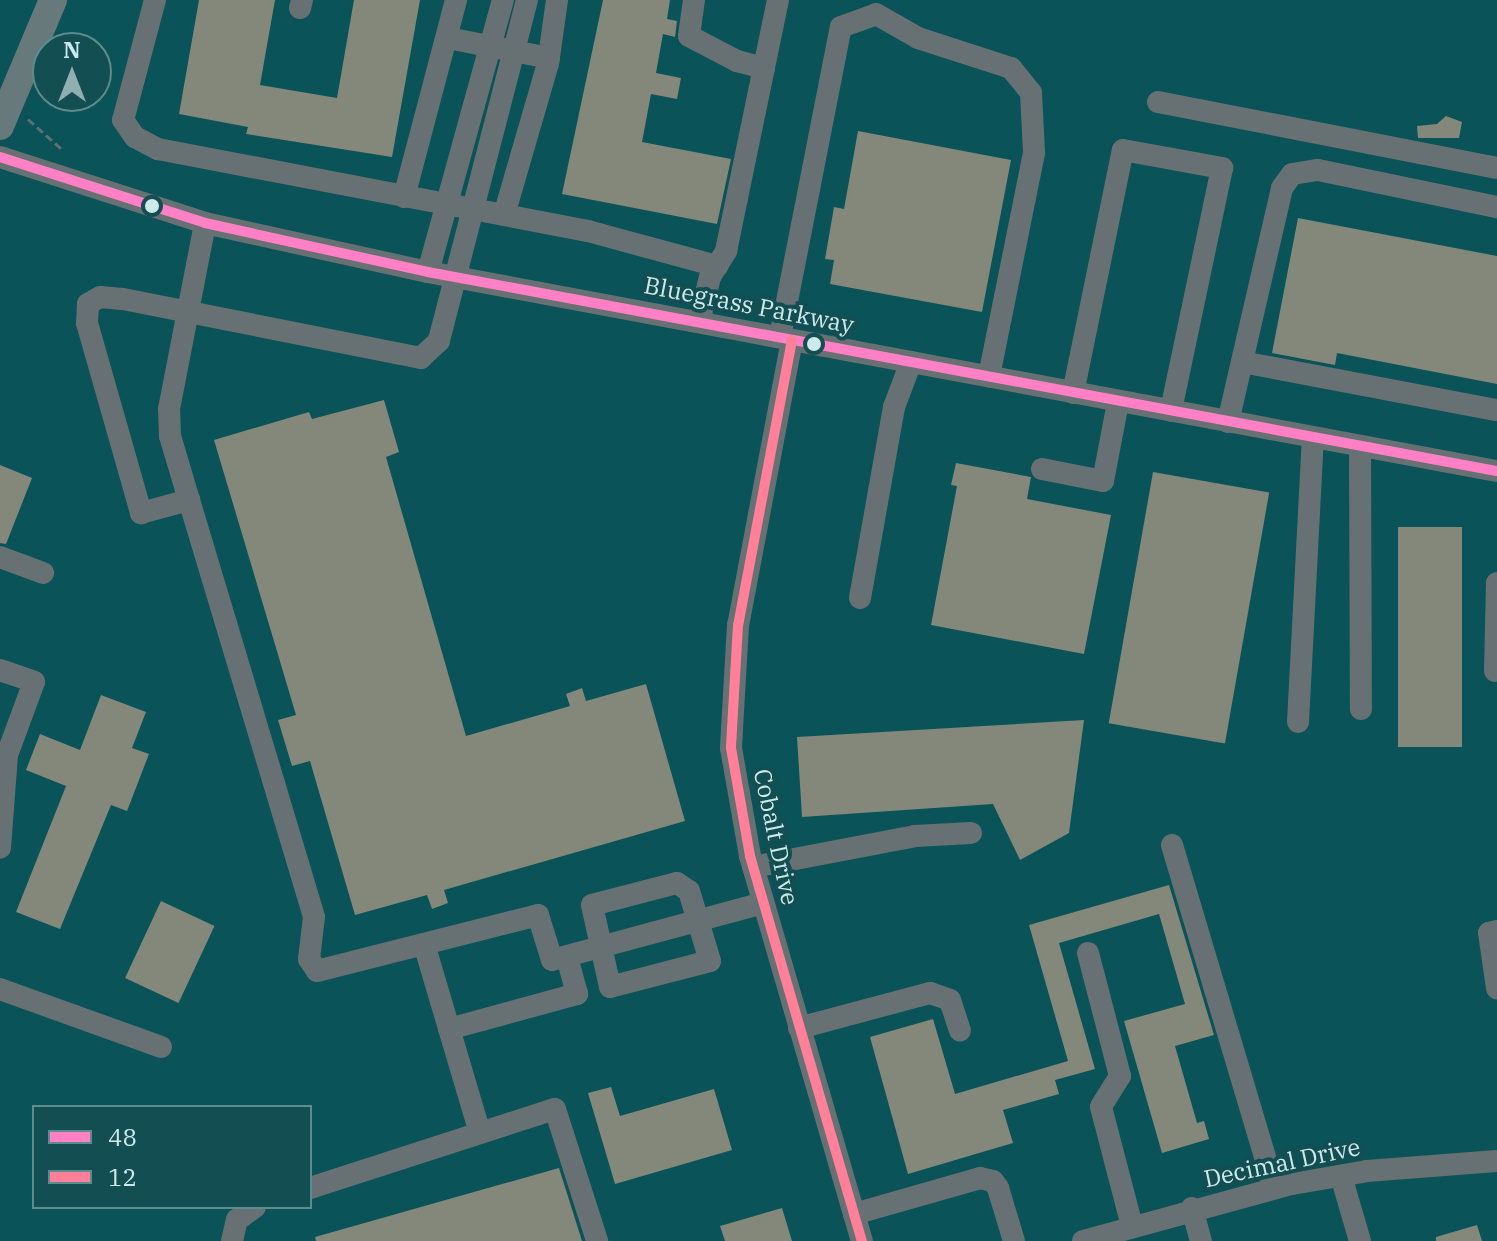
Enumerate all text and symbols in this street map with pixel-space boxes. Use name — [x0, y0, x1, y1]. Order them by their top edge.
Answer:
north arrow — [32, 32, 112, 112]
text: N — [63, 35, 81, 64]
unlabelled marker — [144, 198, 160, 214]
street label: Bluegrass Parkway — [642, 271, 856, 339]
unlabelled marker — [806, 336, 822, 352]
street label: Cobalt Drive — [748, 766, 804, 908]
legend — [32, 1105, 312, 1209]
text: 48 — [108, 1121, 137, 1153]
street label: Decimal Drive — [1201, 1132, 1363, 1194]
text: 12 — [108, 1161, 137, 1193]

